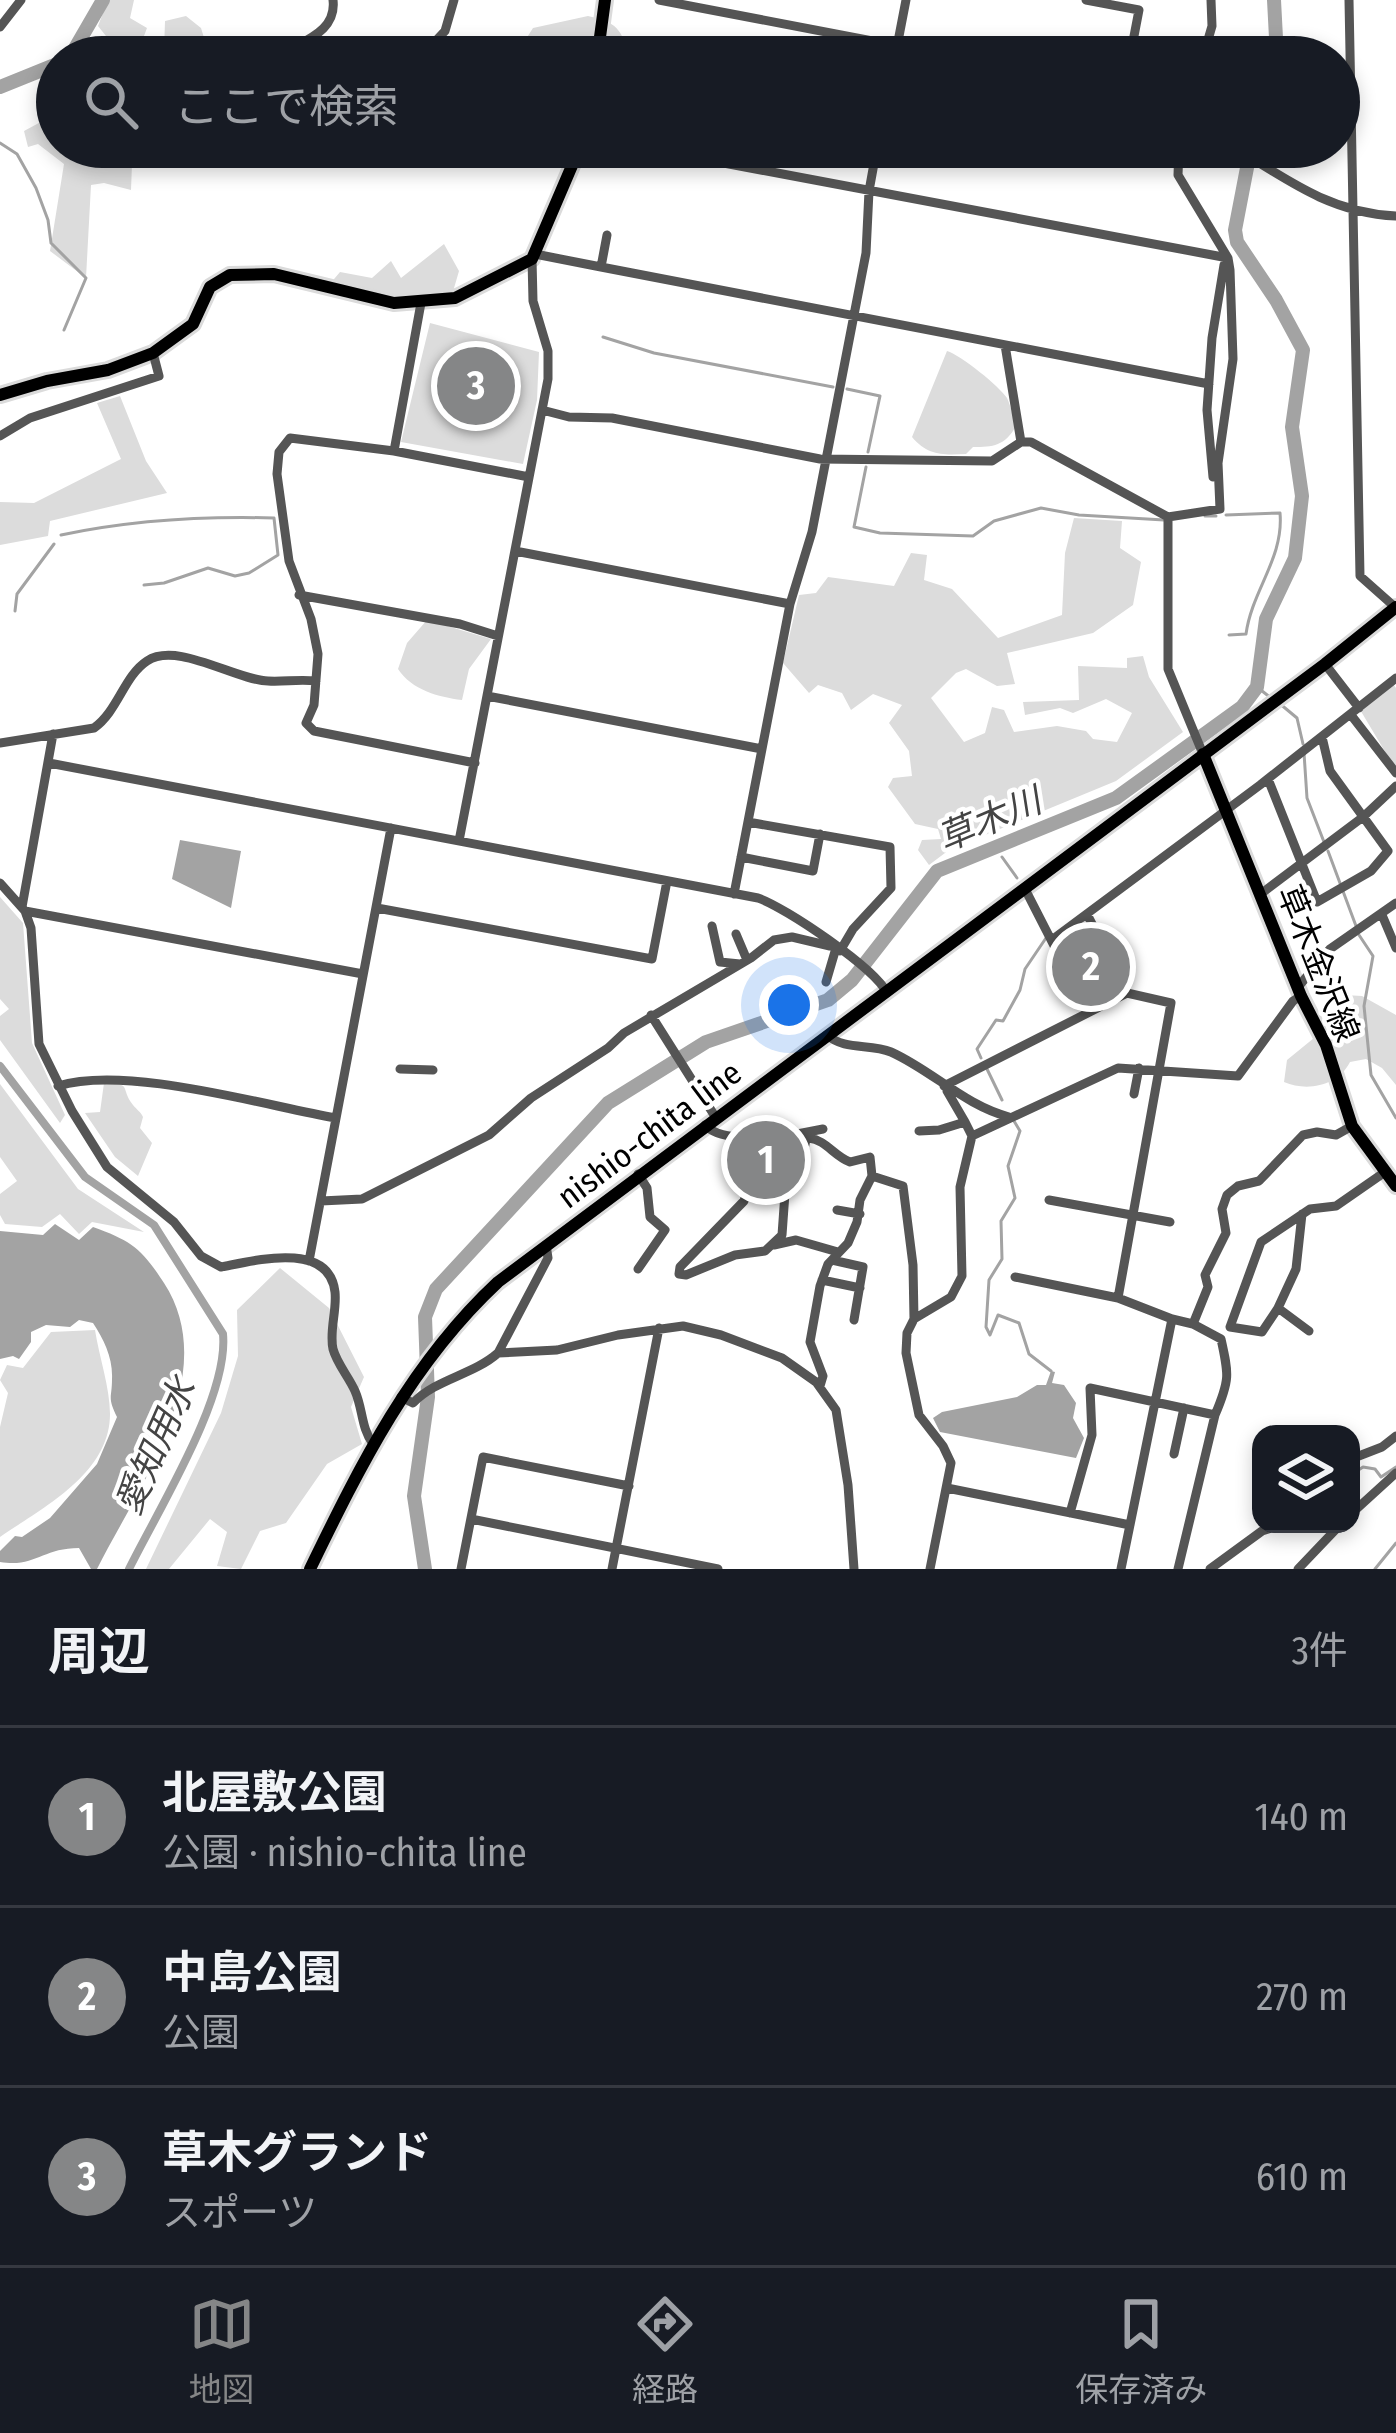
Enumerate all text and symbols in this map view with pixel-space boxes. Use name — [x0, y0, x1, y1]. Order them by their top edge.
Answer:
search box — [36, 36, 1360, 168]
icon: search — [78, 69, 144, 135]
text: ここで検索 — [174, 80, 399, 134]
pin: 3 — [437, 341, 515, 431]
water label: 草木川 — [931, 777, 1051, 861]
street label: 草木金沢線 — [1269, 879, 1368, 1047]
pin: 2 — [1052, 922, 1130, 1012]
your location — [759, 975, 819, 1035]
street label: nishio-chita line — [550, 1053, 750, 1217]
pin: 1 — [727, 1115, 805, 1205]
water label: 愛知用水 — [107, 1368, 207, 1521]
map controls — [1252, 1425, 1360, 1533]
button: layers — [1252, 1425, 1360, 1533]
text: 周辺 — [48, 1621, 150, 1683]
text: 3件 — [1291, 1628, 1348, 1674]
text: 北屋敷公園 — [162, 1766, 387, 1820]
text: 1 — [79, 1794, 95, 1840]
text: 140 m — [1254, 1794, 1348, 1840]
text: 公園 · nishio-chita line — [162, 1830, 527, 1876]
text: 中島公園 — [162, 1946, 342, 2000]
text: 2 — [78, 1974, 96, 2020]
text: 270 m — [1256, 1974, 1348, 2020]
text: 公園 — [162, 2010, 240, 2056]
text: 草木グランド — [162, 2126, 432, 2180]
text: 3 — [78, 2154, 96, 2200]
text: 610 m — [1256, 2154, 1348, 2200]
text: スポーツ — [162, 2190, 317, 2236]
tab: 地図 — [189, 2291, 255, 2411]
tab: 経路 — [632, 2291, 698, 2411]
tab: 保存済み — [1075, 2291, 1207, 2411]

